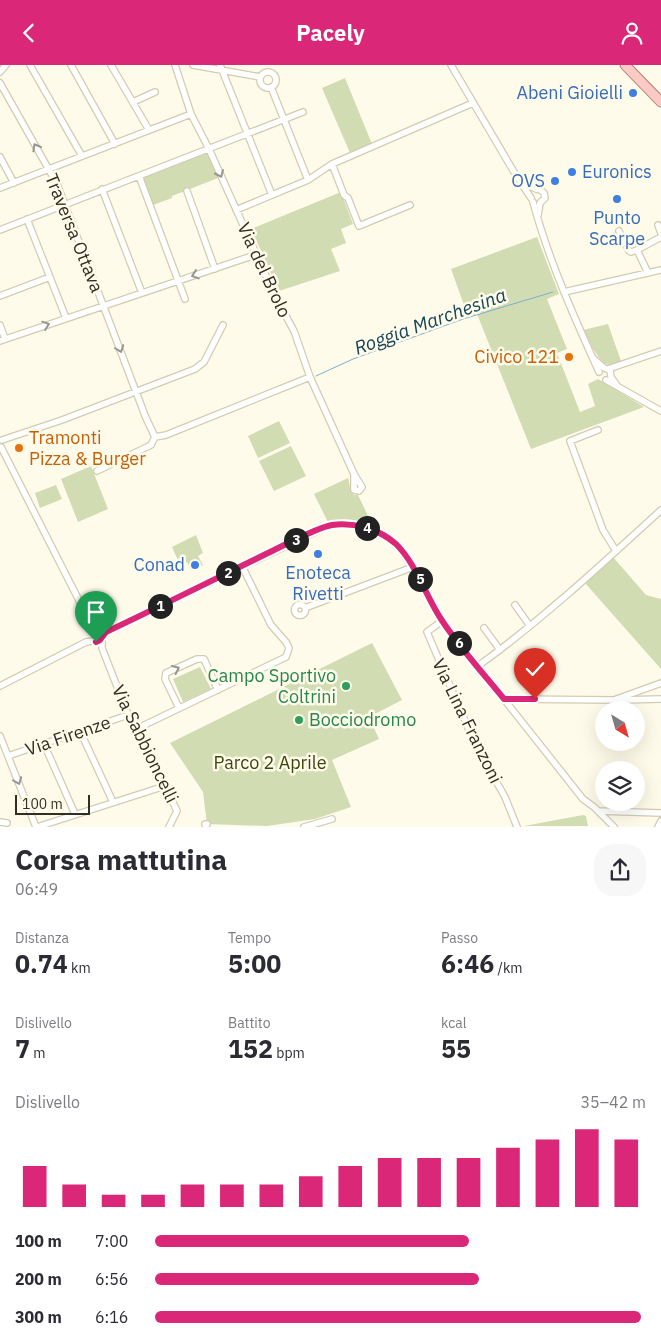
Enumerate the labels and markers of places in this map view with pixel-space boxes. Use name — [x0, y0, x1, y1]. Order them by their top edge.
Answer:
place label: Abeni Gioielli — [516, 81, 623, 104]
marker: Abeni Gioielli — [627, 87, 639, 99]
place label: Euronics — [582, 160, 652, 183]
marker: Euronics — [566, 166, 578, 178]
place label: OVS — [511, 169, 545, 192]
marker: OVS — [549, 175, 561, 187]
marker: Punto Scarpe — [611, 193, 623, 205]
place label: Punto Scarpe — [589, 206, 645, 250]
place label: Civico 121 — [474, 345, 559, 368]
marker: Civico 121 — [563, 351, 575, 363]
place label: Tramonti Pizza & Burger — [29, 426, 146, 470]
marker: Tramonti Pizza & Burger — [13, 442, 25, 454]
pin: 4 — [354, 515, 380, 541]
pin: 3 — [284, 527, 308, 553]
marker: Enoteca Rivetti — [312, 548, 324, 560]
place label: Conad — [133, 553, 185, 576]
marker: Conad — [189, 559, 201, 571]
pin: 2 — [216, 561, 240, 585]
place label: Enoteca Rivetti — [285, 561, 351, 605]
pin: 5 — [408, 567, 432, 591]
pin — [75, 591, 117, 642]
pin: 1 — [148, 593, 172, 619]
pin: 6 — [446, 631, 472, 655]
pin — [514, 648, 556, 699]
place label: Campo Sportivo Coltrini — [207, 664, 336, 708]
marker: Campo Sportivo Coltrini — [340, 680, 352, 692]
place label: Bocciodromo — [309, 708, 416, 731]
marker: Bocciodromo — [293, 714, 305, 726]

